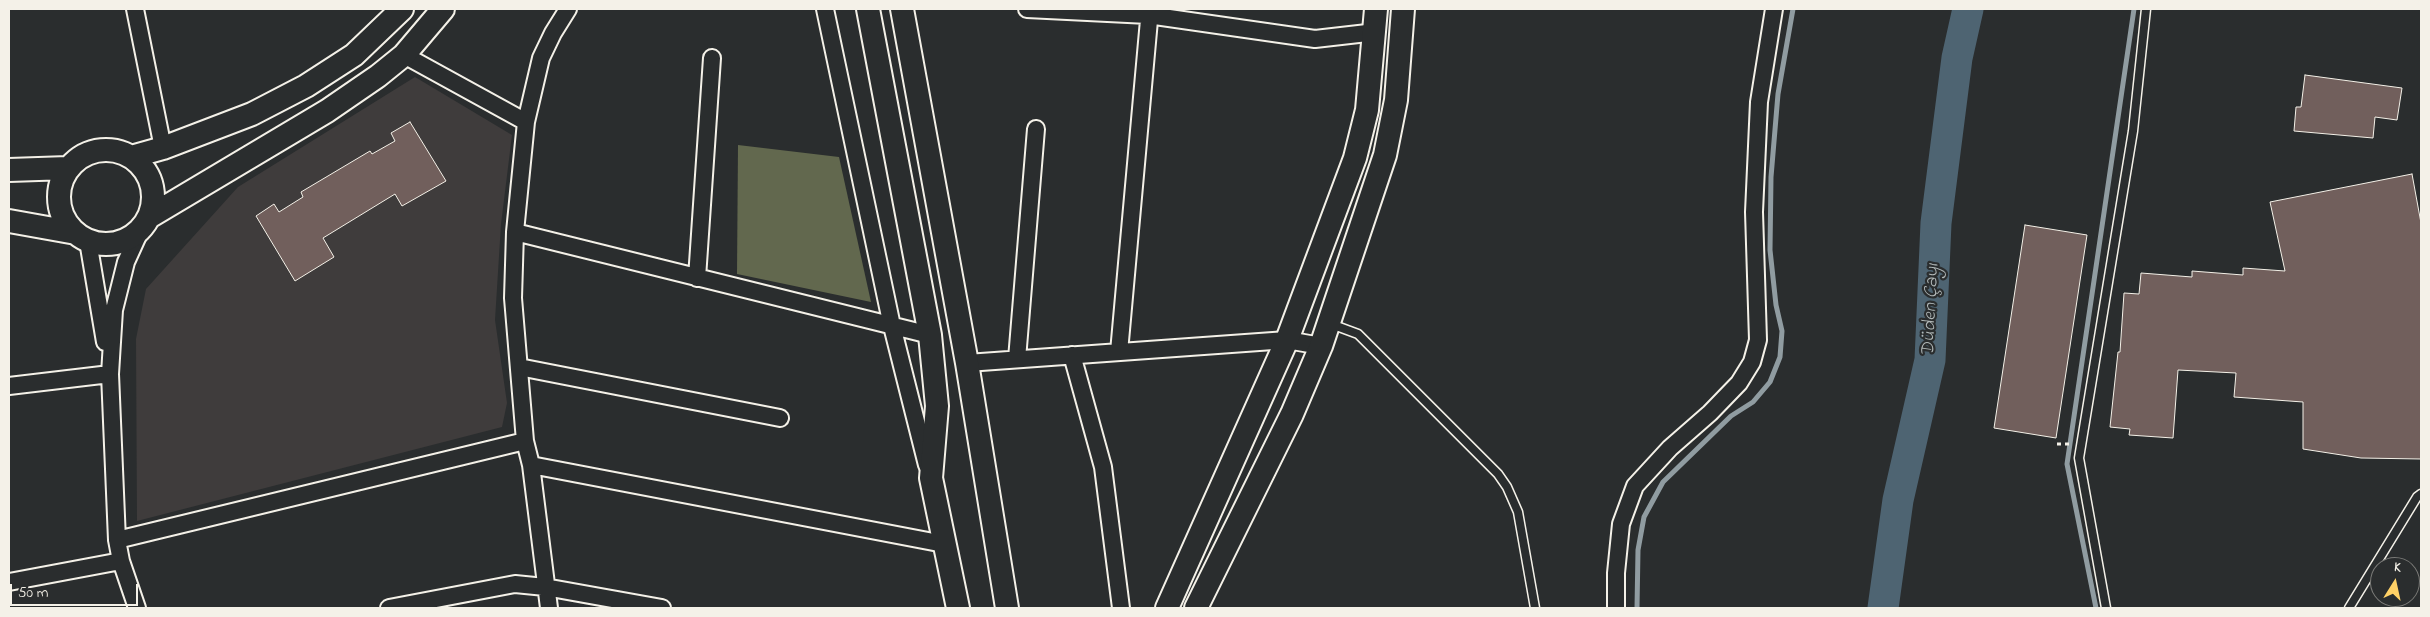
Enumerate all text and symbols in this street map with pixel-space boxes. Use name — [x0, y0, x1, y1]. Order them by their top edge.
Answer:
water label: Düden Çayı — [1918, 263, 1946, 357]
north arrow — [2370, 557, 2420, 607]
text: K — [2392, 557, 2403, 579]
scale bar — [12, 574, 140, 606]
text: 50 m — [18, 582, 48, 604]

